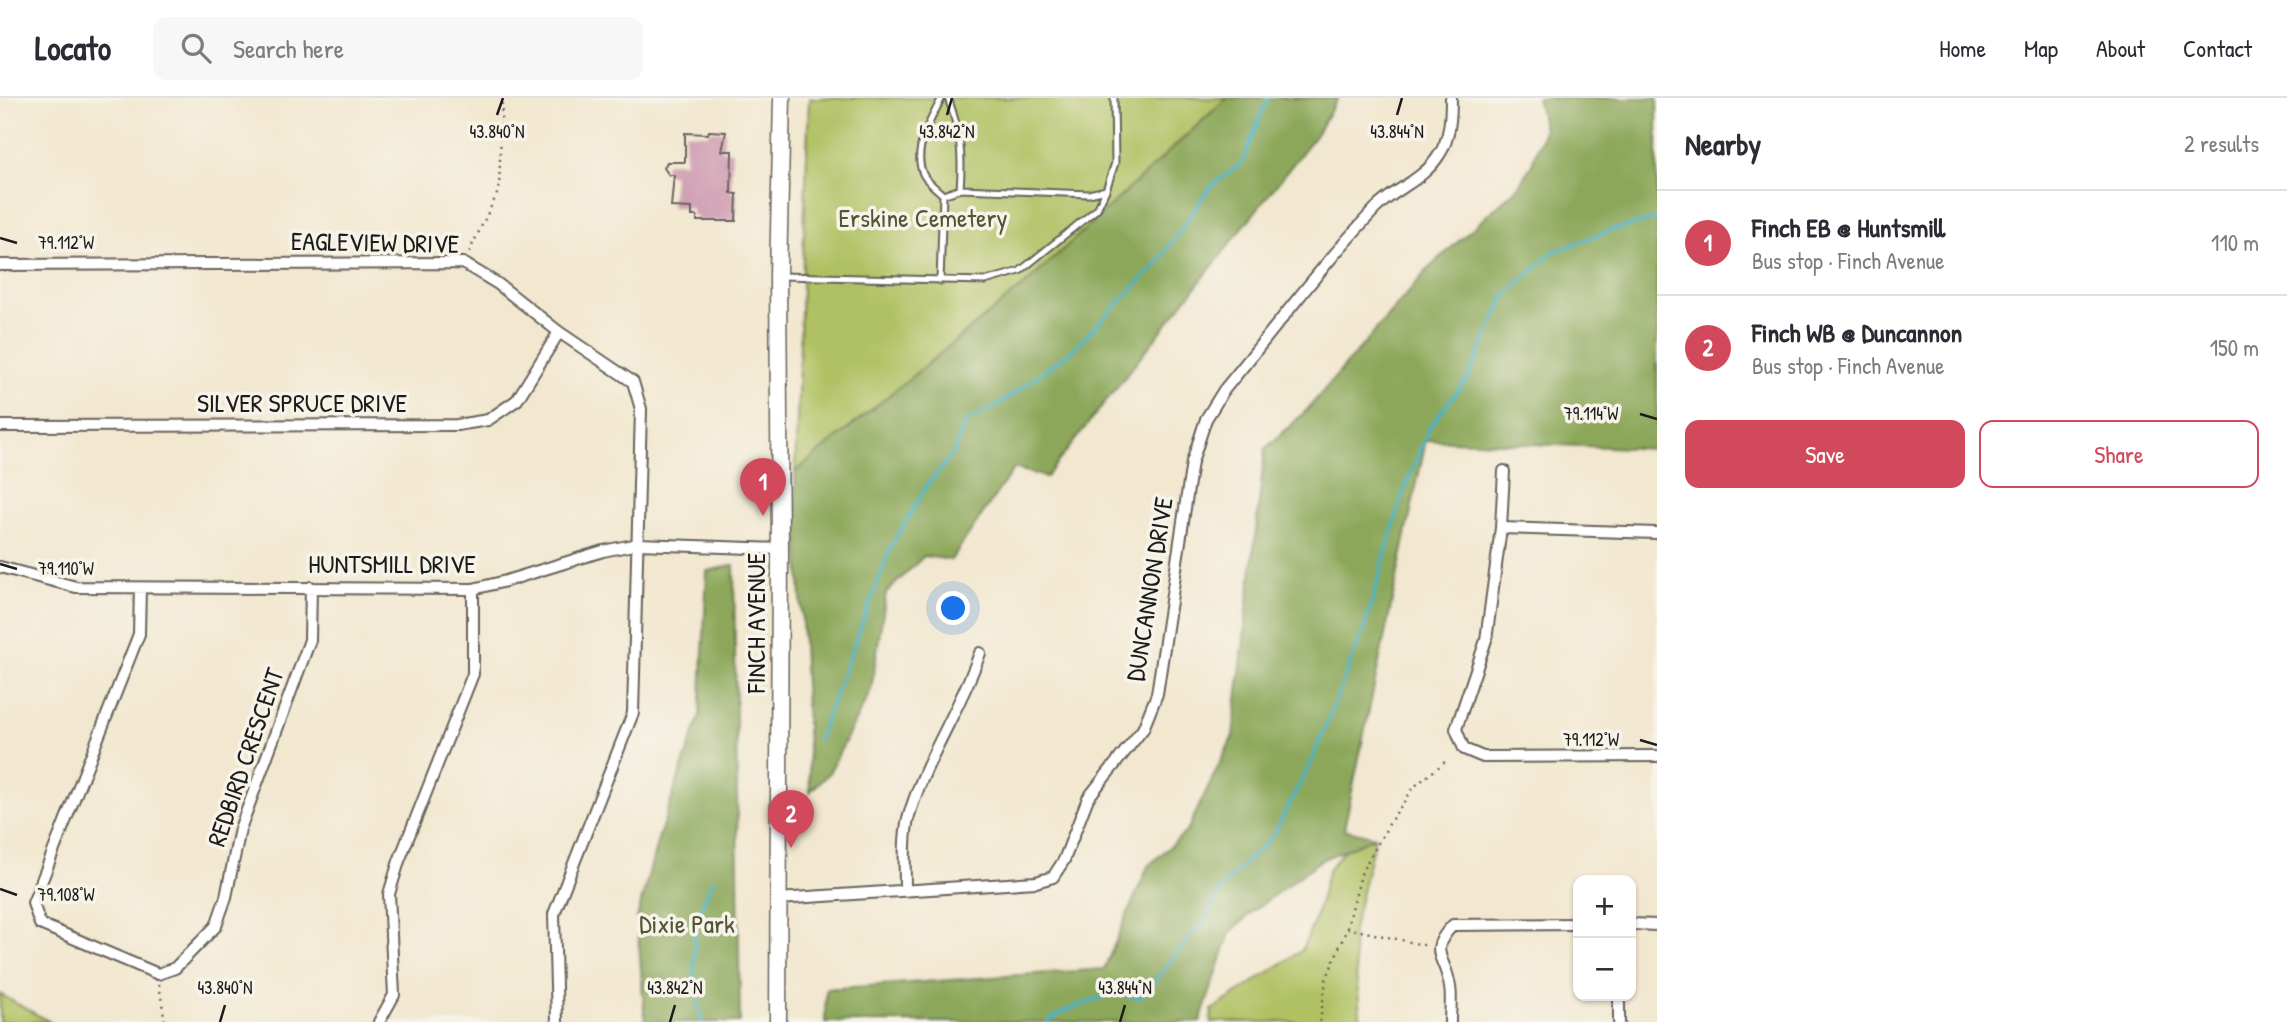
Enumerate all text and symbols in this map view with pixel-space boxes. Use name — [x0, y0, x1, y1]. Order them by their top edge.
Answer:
search box — [153, 17, 643, 80]
text: Locato — [35, 26, 111, 70]
icon: search — [177, 29, 215, 67]
text: Search here — [233, 31, 344, 66]
text: Home — [1939, 32, 1986, 64]
text: Map — [2024, 32, 2058, 64]
text: About — [2096, 32, 2145, 64]
text: Contact — [2183, 32, 2252, 64]
text: 43.840°N — [469, 119, 525, 144]
text: 43.842°N — [919, 119, 975, 144]
text: 43.844°N — [1370, 119, 1424, 144]
text: Nearby — [1685, 124, 1761, 164]
text: 2 results — [2184, 128, 2259, 159]
park label: Erskine Cemetery — [838, 200, 1008, 235]
text: Finch EB @ Huntsmill — [1752, 210, 1945, 245]
street label: EAGLEVIEW DRIVE — [291, 223, 460, 261]
text: 1 — [1704, 227, 1712, 258]
text: 110 m — [2211, 227, 2259, 258]
text: 79.112°W — [38, 230, 94, 255]
text: Bus stop · Finch Avenue — [1752, 245, 1944, 276]
text: Finch WB @ Duncannon — [1752, 315, 1962, 350]
text: 2 — [1703, 332, 1713, 363]
text: 150 m — [2210, 332, 2259, 363]
text: Bus stop · Finch Avenue — [1752, 350, 1944, 381]
street label: SILVER SPRUCE DRIVE — [197, 385, 408, 420]
text: 79.114°W — [1564, 401, 1618, 426]
button: Save — [1685, 420, 1965, 488]
button: Share — [1979, 420, 2259, 488]
pin: 1 — [740, 458, 786, 516]
street label: DUNCANNON DRIVE — [1117, 494, 1181, 683]
street label: HUNTSMILL DRIVE — [308, 546, 476, 581]
street label: FINCH AVENUE — [738, 552, 773, 694]
text: 79.110°W — [38, 556, 94, 581]
your location — [936, 591, 970, 625]
street label: REDBIRD CRESCENT — [198, 662, 292, 851]
text: 79.112°W — [1563, 727, 1619, 752]
pin: 2 — [768, 790, 814, 848]
map controls — [1573, 875, 1636, 1001]
button: + — [1573, 875, 1636, 938]
text: 79.108°W — [37, 882, 95, 907]
park label: Dixie Park — [639, 906, 735, 941]
button: − — [1573, 938, 1636, 1001]
text: 43.840°N — [197, 975, 253, 1000]
text: 43.842°N — [647, 975, 703, 1000]
text: 43.844°N — [1098, 975, 1152, 1000]

